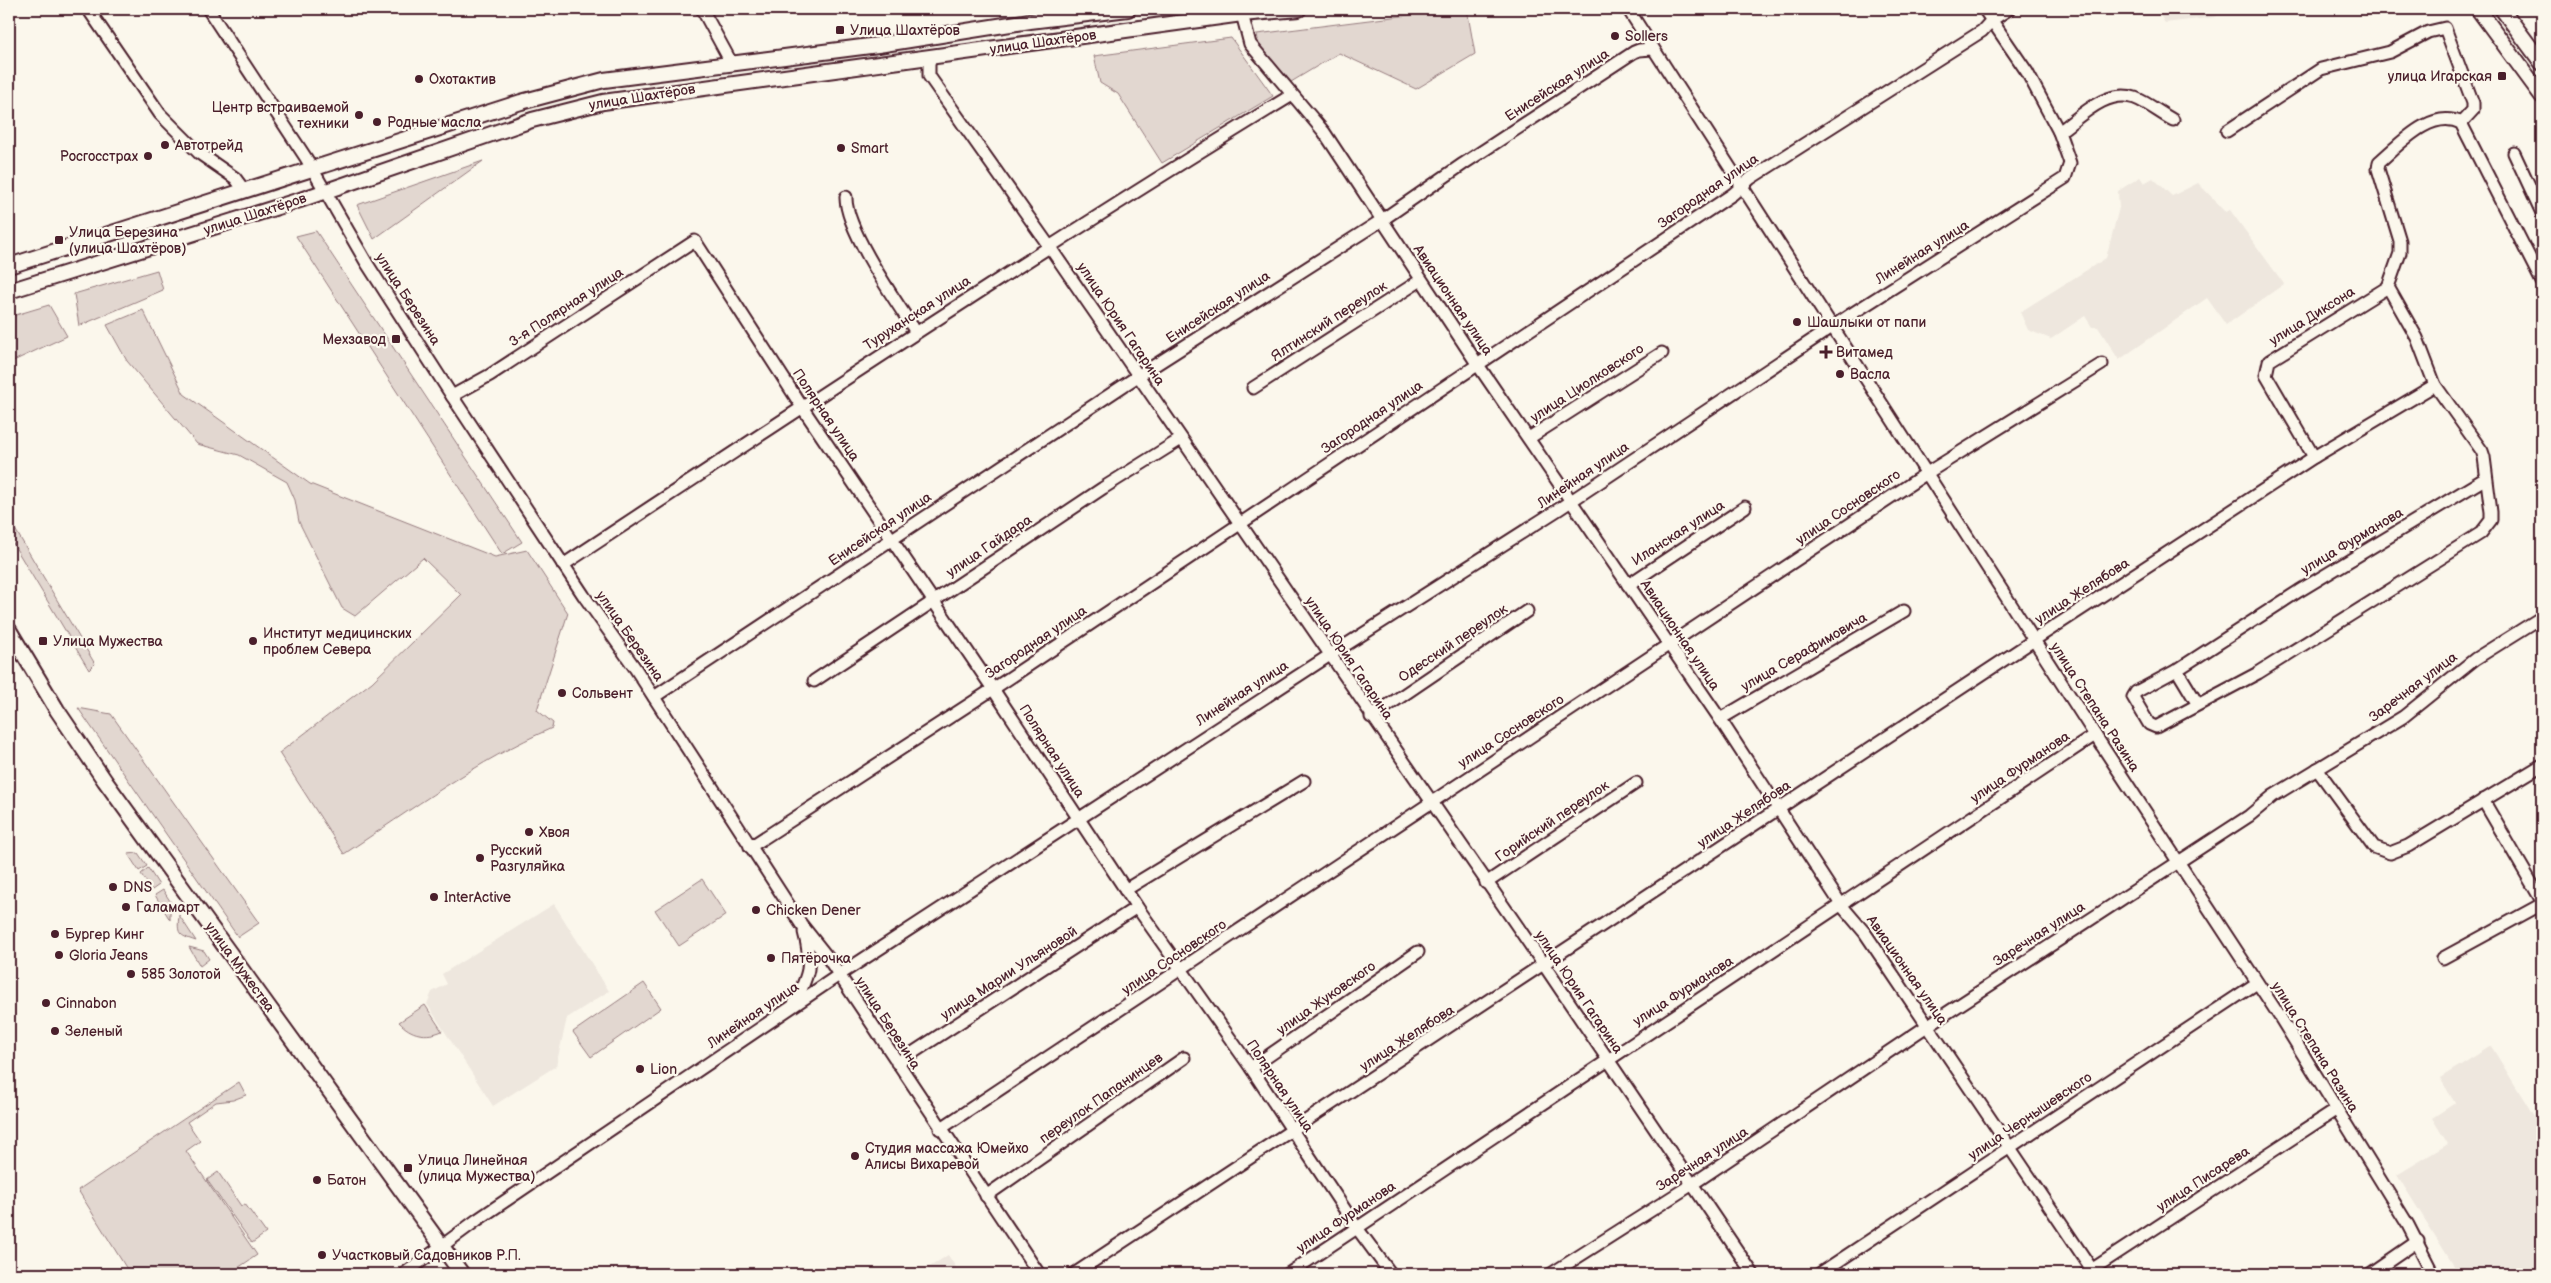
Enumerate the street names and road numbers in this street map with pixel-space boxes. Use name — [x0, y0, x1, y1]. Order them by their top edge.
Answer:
street label: улица Шахтёров — [989, 26, 1098, 58]
street label: Енисейская улица — [1502, 45, 1613, 125]
street label: улица Шахтёров — [588, 80, 697, 114]
street label: Загородная улица — [1654, 150, 1762, 232]
street label: улица Шахтёров — [201, 189, 309, 239]
street label: Линейная улица — [1871, 216, 1972, 288]
street label: Авиационная улица — [1409, 241, 1497, 359]
street label: улица Березина — [372, 250, 445, 349]
street label: улица Юрия Гагарина — [1073, 259, 1169, 389]
street label: 3-я Полярная улица — [506, 263, 627, 350]
street label: Енисейская улица — [1163, 267, 1274, 347]
street label: Туруханская улица — [860, 272, 974, 354]
street label: Ялтинский переулок — [1268, 277, 1391, 365]
street label: улица Диксона — [2266, 282, 2359, 349]
street label: улица Циолковского — [1527, 340, 1647, 426]
street label: Полярная улица — [789, 366, 864, 465]
street label: Загородная улица — [1318, 376, 1427, 457]
street label: Линейная улица — [1533, 438, 1633, 513]
street label: улица Сосновского — [1792, 466, 1904, 548]
street label: Енисейская улица — [825, 488, 935, 570]
street label: Иланская улица — [1628, 496, 1728, 569]
street label: улица Фурманова — [2298, 503, 2407, 578]
street label: улица Гайдара — [943, 511, 1036, 581]
street label: улица Желябова — [2032, 554, 2133, 628]
street label: Авиационная улица — [1636, 576, 1724, 694]
street label: улица Березина — [593, 588, 668, 685]
street label: улица Юрия Гагарина — [1301, 593, 1397, 723]
street label: Одесский переулок — [1395, 600, 1511, 686]
street label: Загородная улица — [982, 601, 1091, 682]
street label: улица Серафимовича — [1738, 609, 1871, 695]
street label: улица Степана Разина — [2047, 639, 2144, 775]
street label: Заречная улица — [2366, 648, 2461, 726]
street label: Линейная улица — [1192, 656, 1292, 730]
street label: улица Сосновского — [1455, 690, 1567, 772]
street label: Полярная улица — [1016, 701, 1089, 801]
street label: улица Фурманова — [1967, 727, 2073, 806]
street label: Горийский переулок — [1492, 776, 1613, 865]
street label: улица Желябова — [1694, 776, 1794, 851]
street label: Заречная улица — [1990, 898, 2089, 970]
street label: Авиационная улица — [1862, 911, 1952, 1029]
street label: улица Сосновского — [1118, 916, 1230, 998]
street label: улица Мужества — [202, 919, 279, 1016]
street label: улица Марии Ульяновой — [938, 922, 1080, 1024]
street label: улица Юрия Гагарина — [1531, 927, 1627, 1057]
street label: улица Фурманова — [1630, 952, 1737, 1030]
street label: улица Жуковского — [1273, 958, 1379, 1038]
street label: улица Березина — [852, 974, 925, 1073]
street label: Линейная улица — [703, 978, 803, 1053]
street label: улица Степана Разина — [2268, 979, 2362, 1116]
street label: улица Желябова — [1357, 1001, 1458, 1075]
street label: Полярная улица — [1243, 1037, 1318, 1136]
street label: переулок Папанинцев — [1036, 1049, 1167, 1147]
street label: улица Чернышевского — [1965, 1068, 2095, 1164]
street label: Заречная улица — [1653, 1123, 1752, 1195]
street label: улица Писарева — [2153, 1142, 2253, 1215]
street label: улица Фурманова — [1293, 1177, 1399, 1256]

